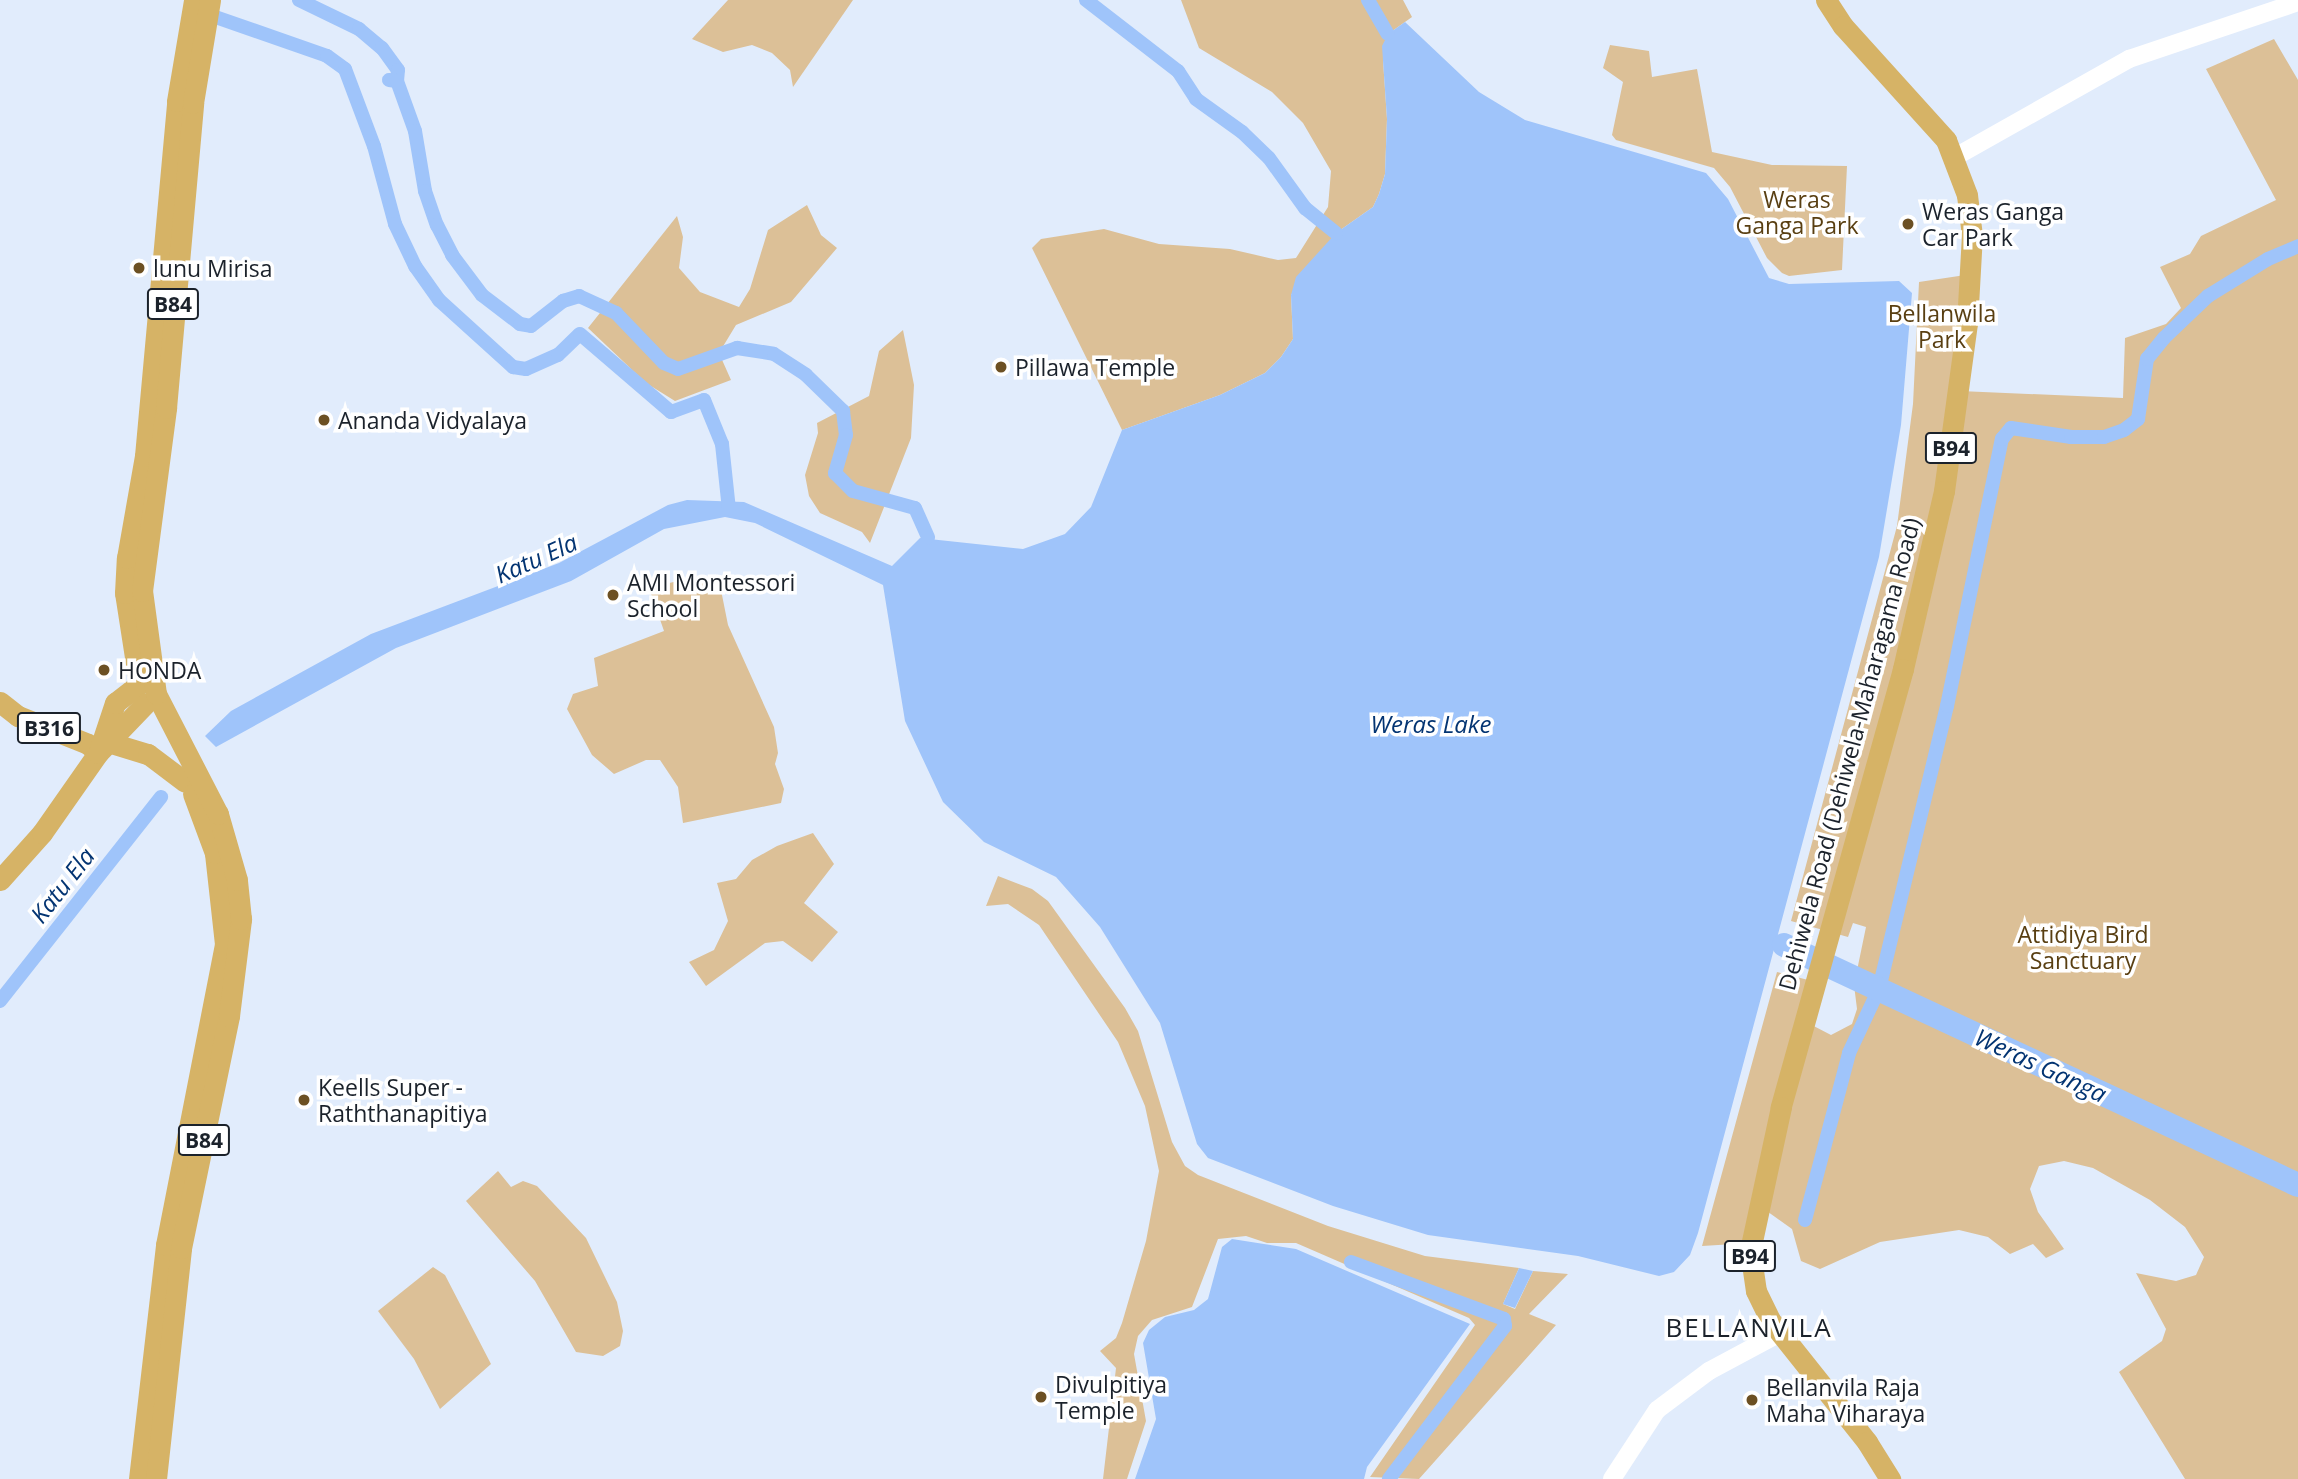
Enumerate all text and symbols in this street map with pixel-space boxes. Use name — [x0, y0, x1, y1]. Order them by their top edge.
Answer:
park label: Weras Ganga Park — [1736, 185, 1858, 239]
place label: Weras Ganga Car Park — [1922, 197, 2064, 251]
marker: Weras Ganga Car Park — [1900, 216, 1916, 232]
place label: lunu Mirisa — [153, 254, 273, 282]
marker: lunu Mirisa — [131, 260, 147, 276]
road number: B84 — [147, 286, 199, 322]
park label: Bellanwila Park — [1888, 299, 1996, 353]
place label: Pillawa Temple — [1015, 353, 1175, 381]
marker: Pillawa Temple — [993, 359, 1009, 375]
place label: Ananda Vidyalaya — [338, 406, 527, 434]
marker: Ananda Vidyalaya — [316, 412, 332, 428]
road number: B94 — [1925, 430, 1977, 466]
street label: Dehiwela Road (Dehiwela-Maharagama Road) — [1772, 515, 1926, 993]
water label: Katu Ela — [490, 527, 582, 589]
place label: AMI Montessori School — [627, 568, 795, 622]
marker: AMI Montessori School — [605, 587, 621, 603]
place label: HONDA — [118, 656, 201, 684]
marker: HONDA — [96, 662, 112, 678]
road number: B316 — [16, 710, 82, 746]
water label: Weras Lake — [1371, 710, 1491, 738]
water label: Katu Ela — [24, 842, 100, 928]
park label: Attidiya Bird Sanctuary — [2017, 920, 2149, 974]
water label: Weras Ganga — [1971, 1022, 2111, 1108]
place label: Keells Super - Raththanapitiya — [318, 1073, 487, 1127]
marker: Keells Super - Raththanapitiya — [296, 1092, 312, 1108]
road number: B84 — [178, 1122, 230, 1158]
road number: B94 — [1724, 1238, 1776, 1274]
district label: BELLANVILA — [1667, 1312, 1831, 1344]
place label: Divulpitiya Temple — [1055, 1370, 1167, 1424]
place label: Bellanvila Raja Maha Viharaya — [1766, 1373, 1925, 1427]
marker: Divulpitiya Temple — [1033, 1389, 1049, 1405]
marker: Bellanvila Raja Maha Viharaya — [1744, 1392, 1760, 1408]

